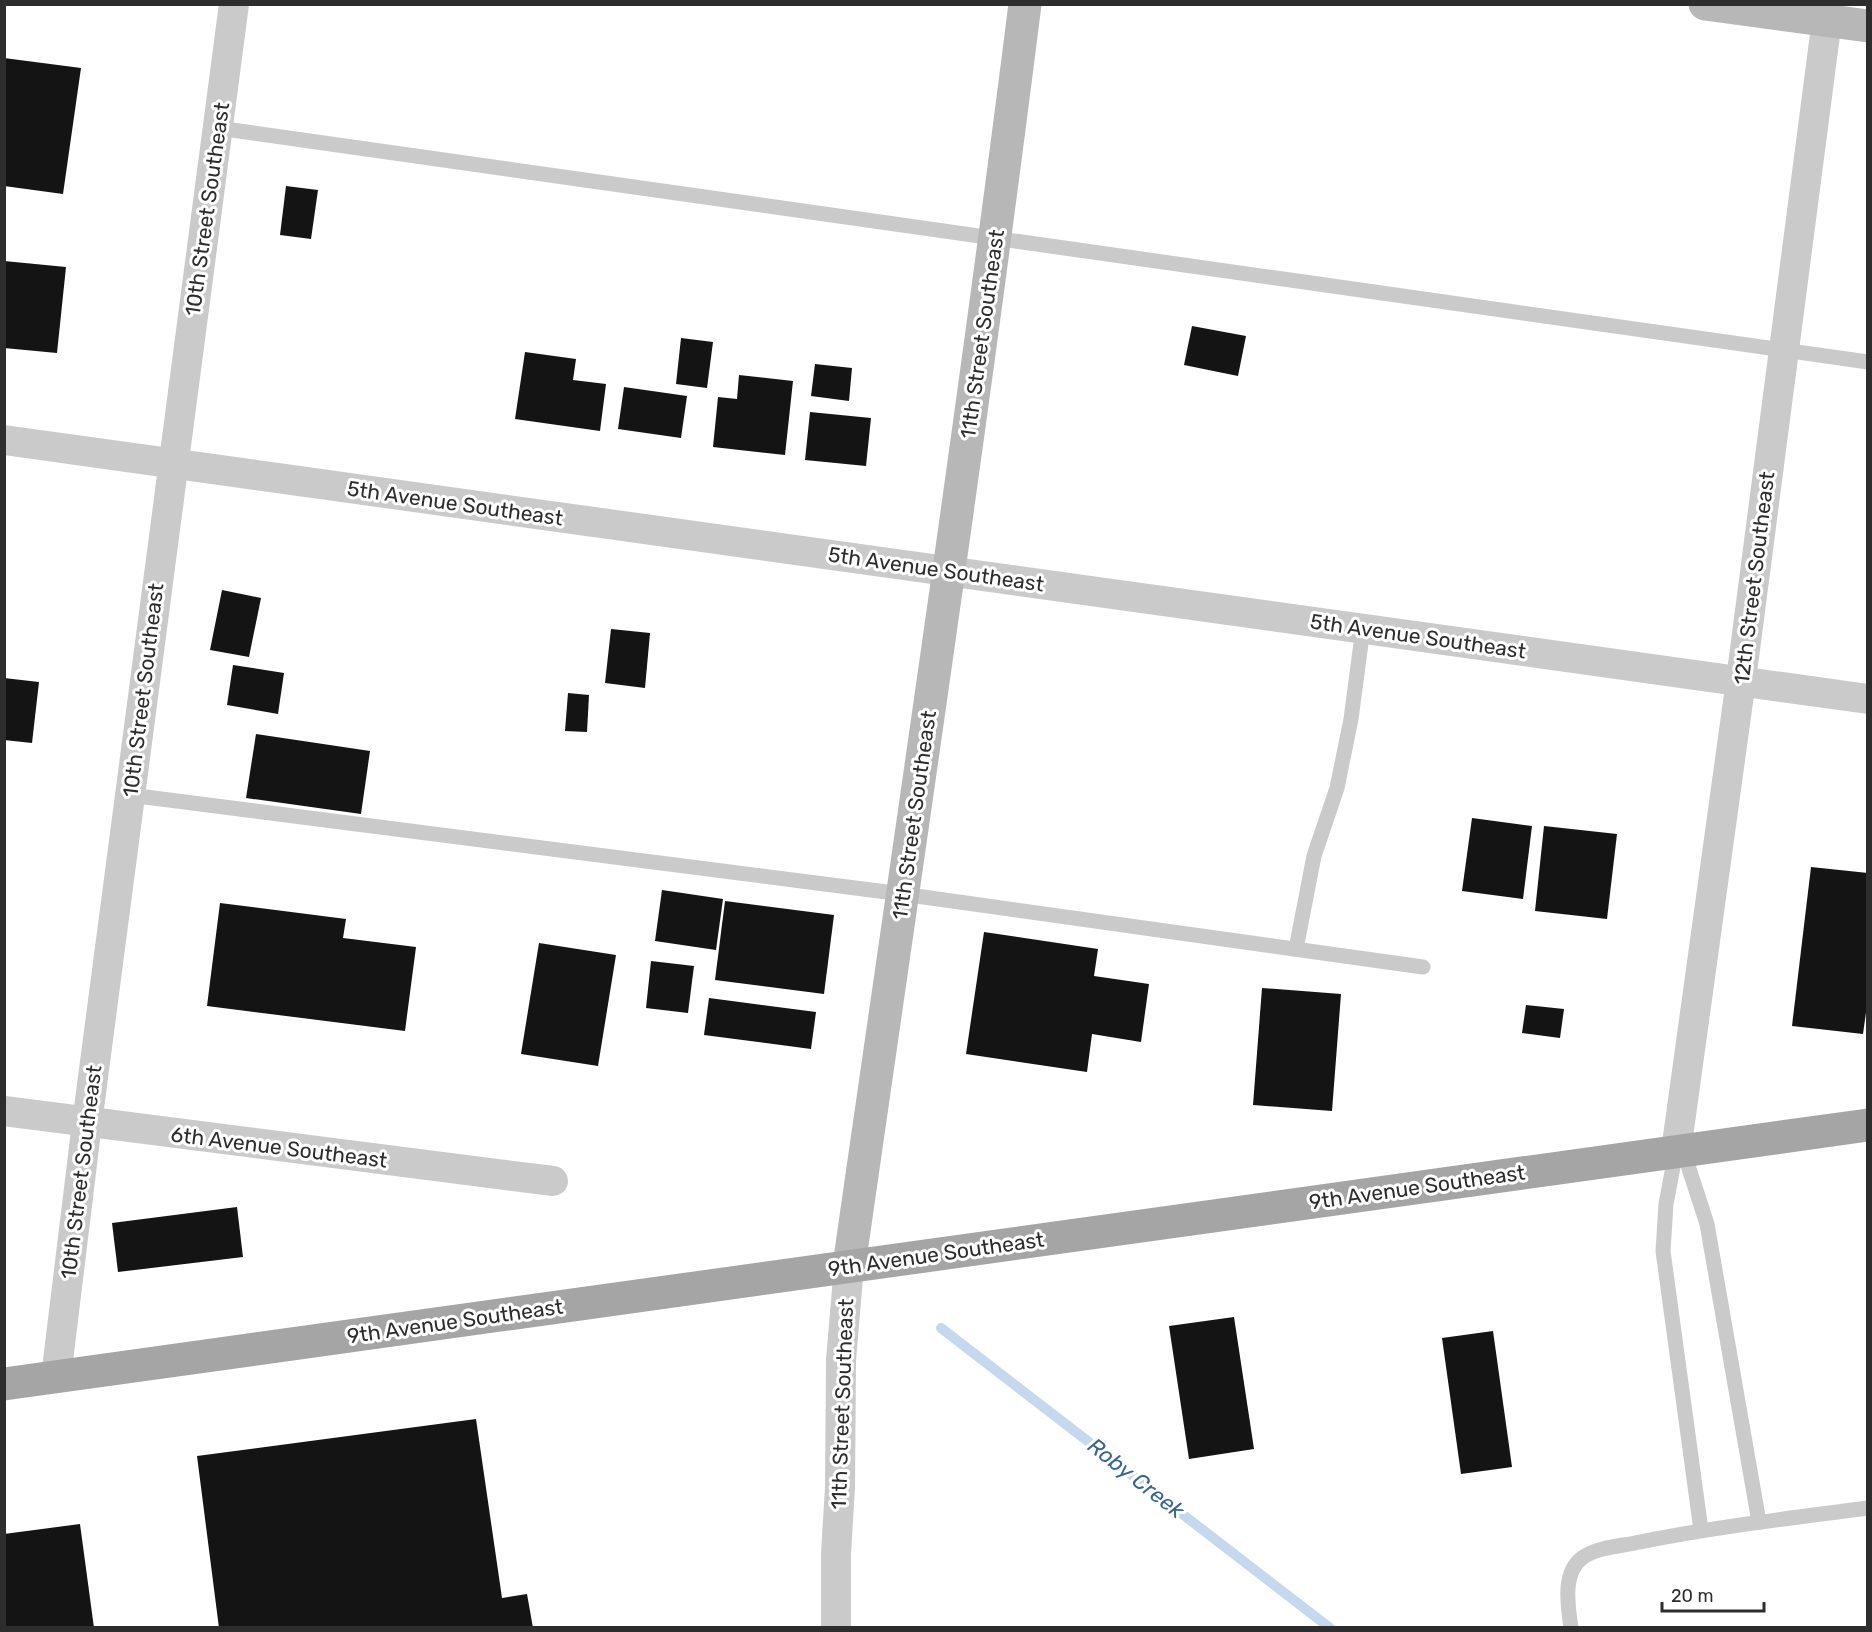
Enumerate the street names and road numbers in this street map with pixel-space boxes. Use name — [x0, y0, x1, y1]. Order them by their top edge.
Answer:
street label: 10th Street Southeast — [180, 101, 234, 317]
street label: 11th Street Southeast — [955, 228, 1009, 440]
street label: 12th Street Southeast — [1729, 470, 1779, 686]
street label: 5th Avenue Southeast — [345, 475, 565, 531]
street label: 5th Avenue Southeast — [826, 541, 1046, 597]
street label: 10th Street Southeast — [117, 582, 169, 798]
street label: 5th Avenue Southeast — [1308, 608, 1528, 664]
street label: 11th Street Southeast — [887, 709, 941, 921]
street label: 10th Street Southeast — [55, 1064, 107, 1280]
street label: 6th Avenue Southeast — [169, 1121, 389, 1173]
street label: 9th Avenue Southeast — [1307, 1159, 1527, 1215]
street label: 9th Avenue Southeast — [826, 1226, 1046, 1282]
street label: 9th Avenue Southeast — [345, 1293, 565, 1349]
street label: 11th Street Southeast — [826, 1298, 858, 1510]

